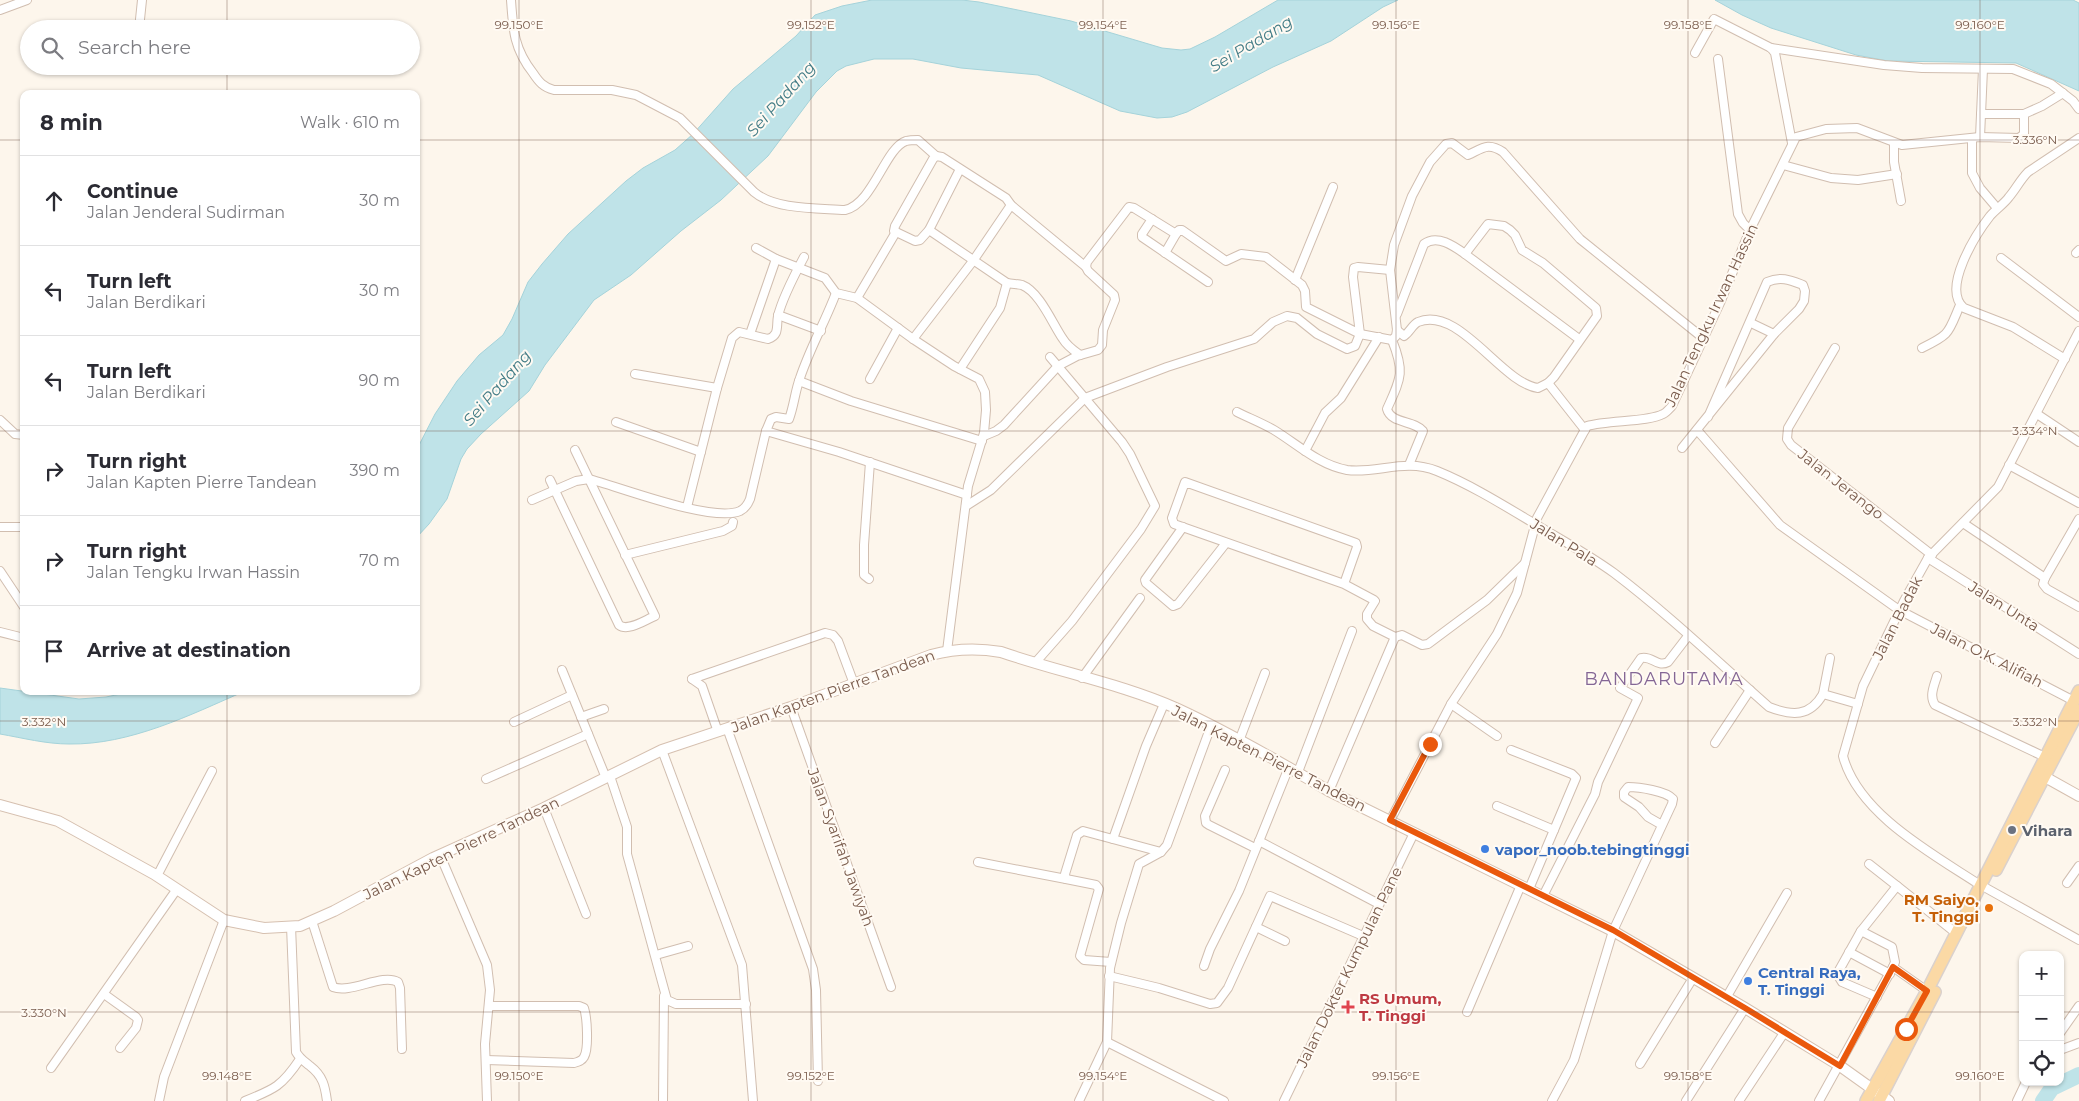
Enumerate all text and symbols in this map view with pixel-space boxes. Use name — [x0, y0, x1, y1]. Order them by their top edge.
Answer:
water label: Sei Padang — [1206, 12, 1296, 76]
text: 99.150°E — [494, 17, 544, 32]
text: 99.152°E — [787, 17, 835, 32]
text: 99.154°E — [1079, 17, 1127, 32]
text: 99.156°E — [1372, 17, 1420, 32]
text: 99.158°E — [1664, 17, 1712, 32]
text: 99.160°E — [1955, 17, 2005, 32]
search box — [20, 20, 420, 75]
icon: search — [38, 34, 66, 62]
text: Search here — [78, 36, 191, 59]
water label: Sei Padang — [743, 58, 819, 140]
text: 8 min — [40, 110, 103, 135]
text: Walk · 610 m — [300, 113, 400, 132]
text: 3.336°N — [2013, 132, 2057, 147]
text: Continue — [87, 180, 178, 203]
icon: ahead — [40, 187, 68, 215]
text: 30 m — [359, 191, 400, 210]
text: Jalan Jenderal Sudirman — [87, 203, 285, 222]
street label: Jalan Tengku Irwan Hassin — [1660, 220, 1762, 410]
text: Turn left — [87, 270, 172, 293]
icon: left — [40, 277, 68, 305]
text: 30 m — [359, 281, 400, 300]
text: Jalan Berdikari — [87, 293, 206, 312]
water label: Sei Padang — [459, 346, 535, 430]
text: Turn left — [87, 360, 172, 383]
icon: left — [40, 367, 68, 395]
text: 90 m — [358, 371, 400, 390]
text: Jalan Berdikari — [87, 383, 206, 402]
text: 3.334°N — [2012, 423, 2058, 438]
street label: Jalan Jerango — [1793, 444, 1888, 523]
text: Turn right — [87, 450, 187, 473]
icon: right — [40, 457, 68, 485]
text: 390 m — [349, 461, 400, 480]
text: Jalan Kapten Pierre Tandean — [87, 473, 317, 492]
street label: Jalan Pala — [1526, 513, 1601, 570]
text: Turn right — [87, 540, 187, 563]
icon: right — [40, 547, 68, 575]
text: 70 m — [359, 551, 400, 570]
text: Jalan Tengku Irwan Hassin — [87, 563, 300, 582]
street label: Jalan Badak — [1867, 573, 1926, 664]
street label: Jalan Unta — [1964, 576, 2043, 635]
street label: Jalan O.K. Alifiah — [1927, 618, 2046, 691]
icon: arrive — [40, 637, 68, 665]
text: Arrive at destination — [87, 639, 291, 662]
street label: Jalan Kapten Pierre Tandean — [728, 645, 937, 737]
district label: BANDARUTAMA — [1584, 668, 1744, 690]
street label: Jalan Kapten Pierre Tandean — [1168, 700, 1369, 815]
text: 3.332°N — [22, 714, 66, 729]
text: 3.332°N — [2013, 714, 2057, 729]
route end — [1419, 733, 1442, 756]
street label: Jalan Syarifah Jawiyah — [803, 764, 879, 929]
street label: Jalan Kapten Pierre Tandean — [359, 792, 562, 904]
place label: Vihara — [2021, 821, 2072, 840]
marker: Vihara — [2006, 824, 2018, 836]
place label: vapor_noob.tebingtinggi — [1494, 840, 1690, 859]
marker: vapor_noob.tebingtinggi — [1479, 843, 1491, 855]
street label: Jalan Dokter Kumpulan Pane — [1292, 863, 1406, 1071]
place label: RM Saiyo, T. Tinggi — [1904, 890, 1979, 926]
marker: RM Saiyo, T. Tinggi — [1983, 902, 1995, 914]
map controls — [2019, 951, 2064, 1086]
button: + — [2019, 951, 2064, 996]
place label: Central Raya, T. Tinggi — [1758, 963, 1861, 999]
marker: Central Raya, T. Tinggi — [1742, 975, 1754, 987]
place label: RS Umum, T. Tinggi — [1359, 989, 1441, 1025]
button: − — [2019, 996, 2064, 1041]
marker: RS Umum, T. Tinggi — [1341, 1000, 1355, 1014]
text: 3.330°N — [21, 1005, 67, 1020]
route start — [1895, 1018, 1918, 1041]
button: locate — [2019, 1041, 2064, 1086]
text: 99.148°E — [202, 1068, 252, 1083]
text: 99.150°E — [494, 1068, 544, 1083]
text: 99.152°E — [787, 1068, 835, 1083]
text: 99.154°E — [1079, 1068, 1127, 1083]
text: 99.156°E — [1372, 1068, 1420, 1083]
text: 99.158°E — [1664, 1068, 1712, 1083]
text: 99.160°E — [1955, 1068, 2005, 1083]

